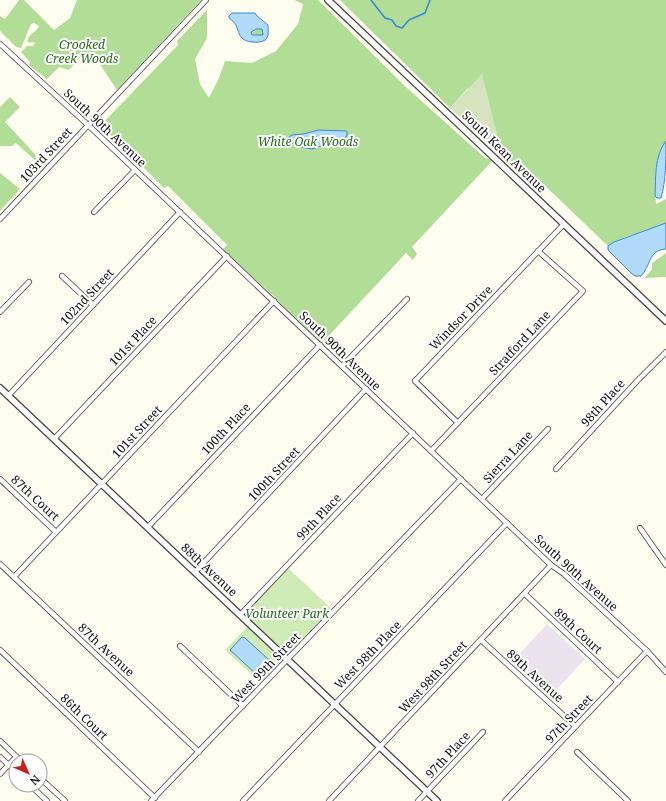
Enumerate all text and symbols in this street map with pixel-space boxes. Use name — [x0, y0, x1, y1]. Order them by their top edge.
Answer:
park label: Crooked Creek Woods — [46, 36, 119, 67]
street label: South 90th Avenue — [60, 85, 150, 170]
street label: South Kean Avenue — [458, 107, 550, 196]
street label: 103rd Street — [16, 123, 76, 186]
park label: White Oak Woods — [258, 133, 359, 150]
street label: 102nd Street — [56, 265, 117, 329]
street label: Windsor Drive — [425, 281, 496, 354]
street label: Stratford Lane — [485, 306, 554, 379]
street label: South 90th Avenue — [296, 307, 385, 394]
street label: 101st Place — [105, 312, 160, 369]
street label: 98th Place — [577, 375, 628, 430]
street label: 100th Place — [197, 399, 254, 458]
street label: 101st Street — [108, 402, 165, 462]
street label: Sierra Lane — [479, 427, 536, 487]
street label: 100th Street — [244, 443, 303, 505]
street label: 87th Court — [8, 471, 63, 524]
street label: 99th Place — [292, 489, 345, 544]
street label: South 90th Avenue — [531, 530, 622, 615]
street label: 88th Avenue — [177, 539, 241, 600]
street label: 89th Court — [551, 604, 606, 657]
park label: Volunteer Park — [245, 605, 330, 622]
street label: West 98th Place — [330, 617, 405, 693]
street label: 87th Avenue — [74, 619, 138, 680]
street label: West 99th Street — [227, 628, 304, 707]
street label: West 98th Street — [395, 637, 471, 716]
street label: 89th Avenue — [503, 645, 568, 706]
street label: 86th Court — [57, 690, 112, 744]
street label: 97th Street — [541, 690, 596, 747]
street label: 97th Place — [421, 727, 474, 782]
north arrow — [8, 753, 48, 793]
text: N — [27, 772, 44, 789]

